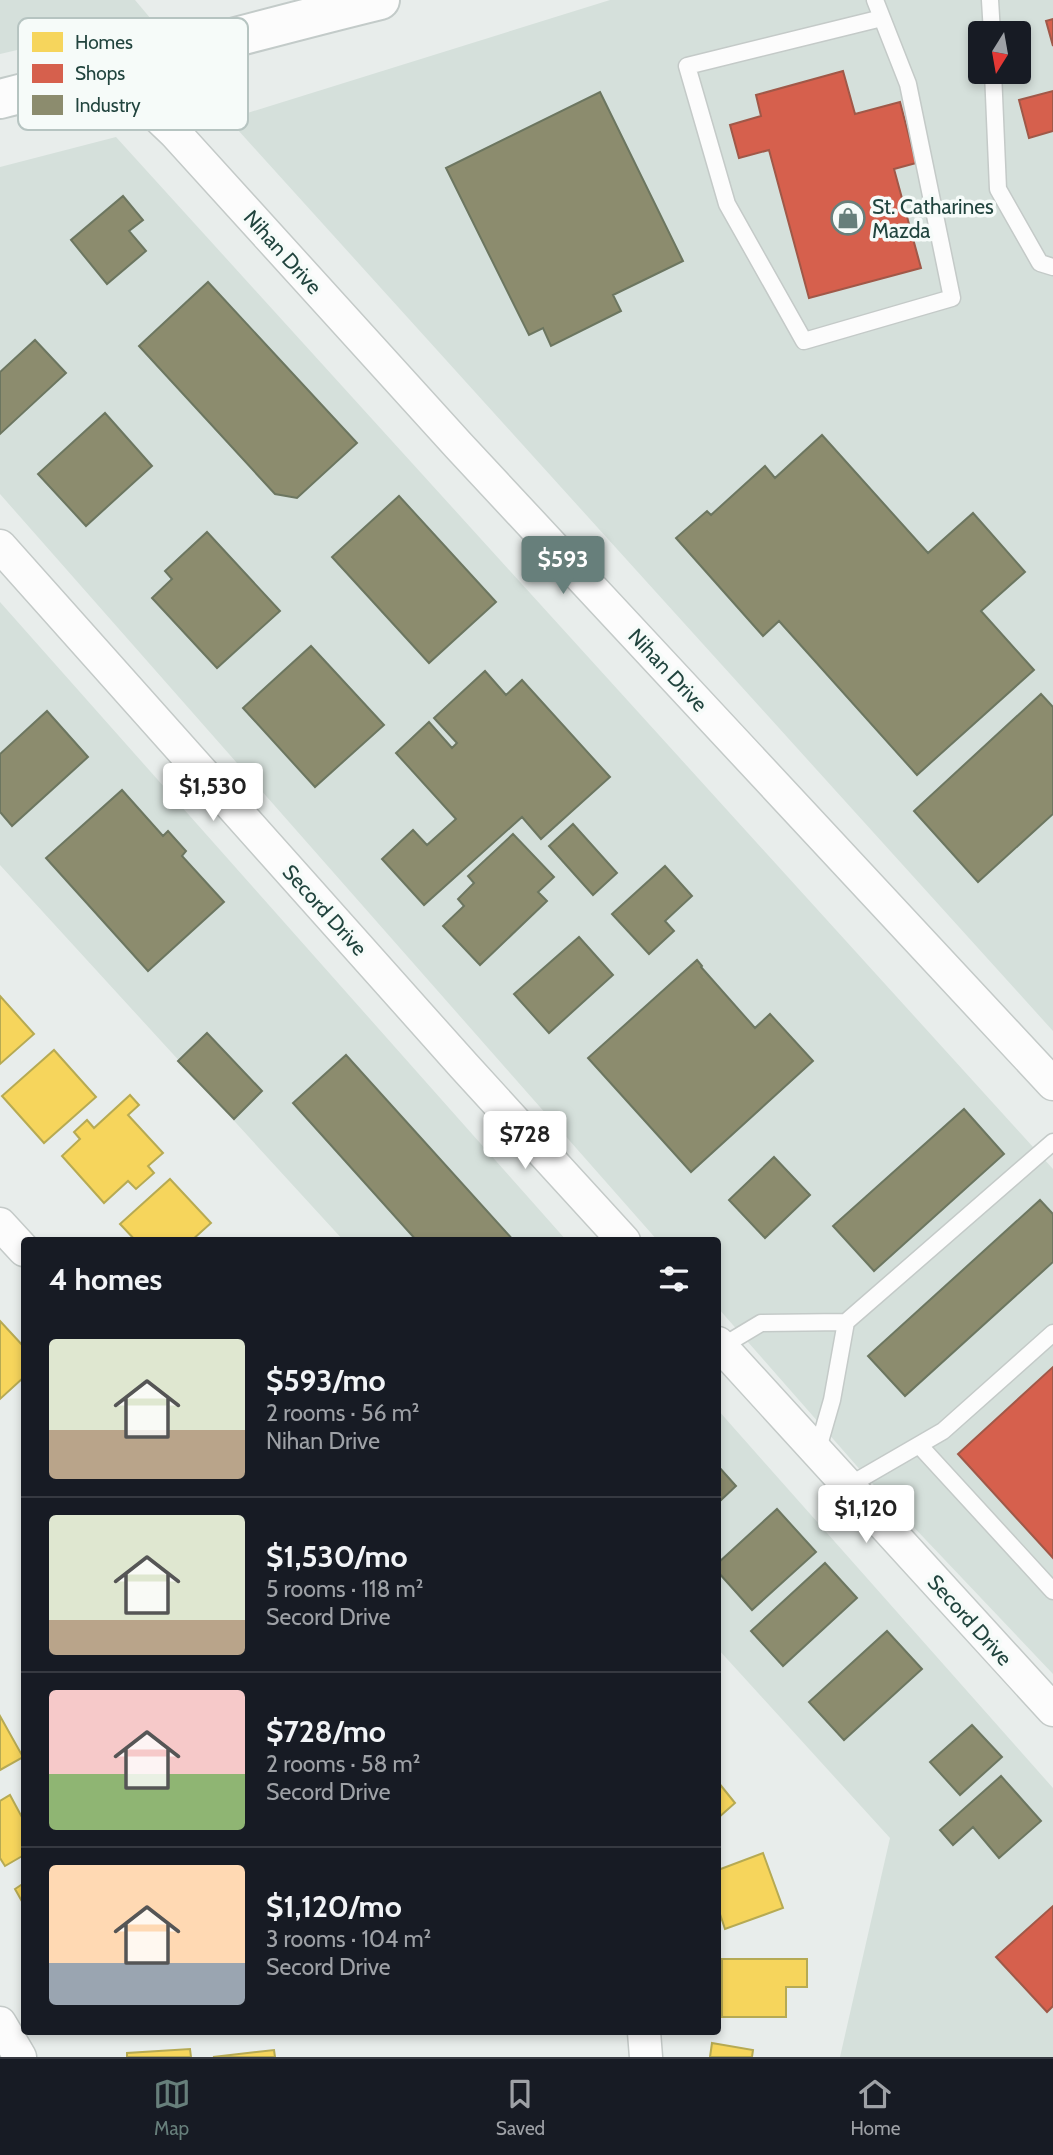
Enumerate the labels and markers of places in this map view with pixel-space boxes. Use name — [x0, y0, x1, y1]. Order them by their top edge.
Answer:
place label: St. Catharines Mazda — [872, 194, 994, 243]
shop icon: St. Catharines Mazda — [829, 199, 867, 237]
pin: $593 — [522, 536, 604, 596]
pin: $1,530 — [156, 764, 270, 823]
pin: $728 — [484, 1112, 566, 1171]
pin: $1,120 — [809, 1486, 923, 1545]

